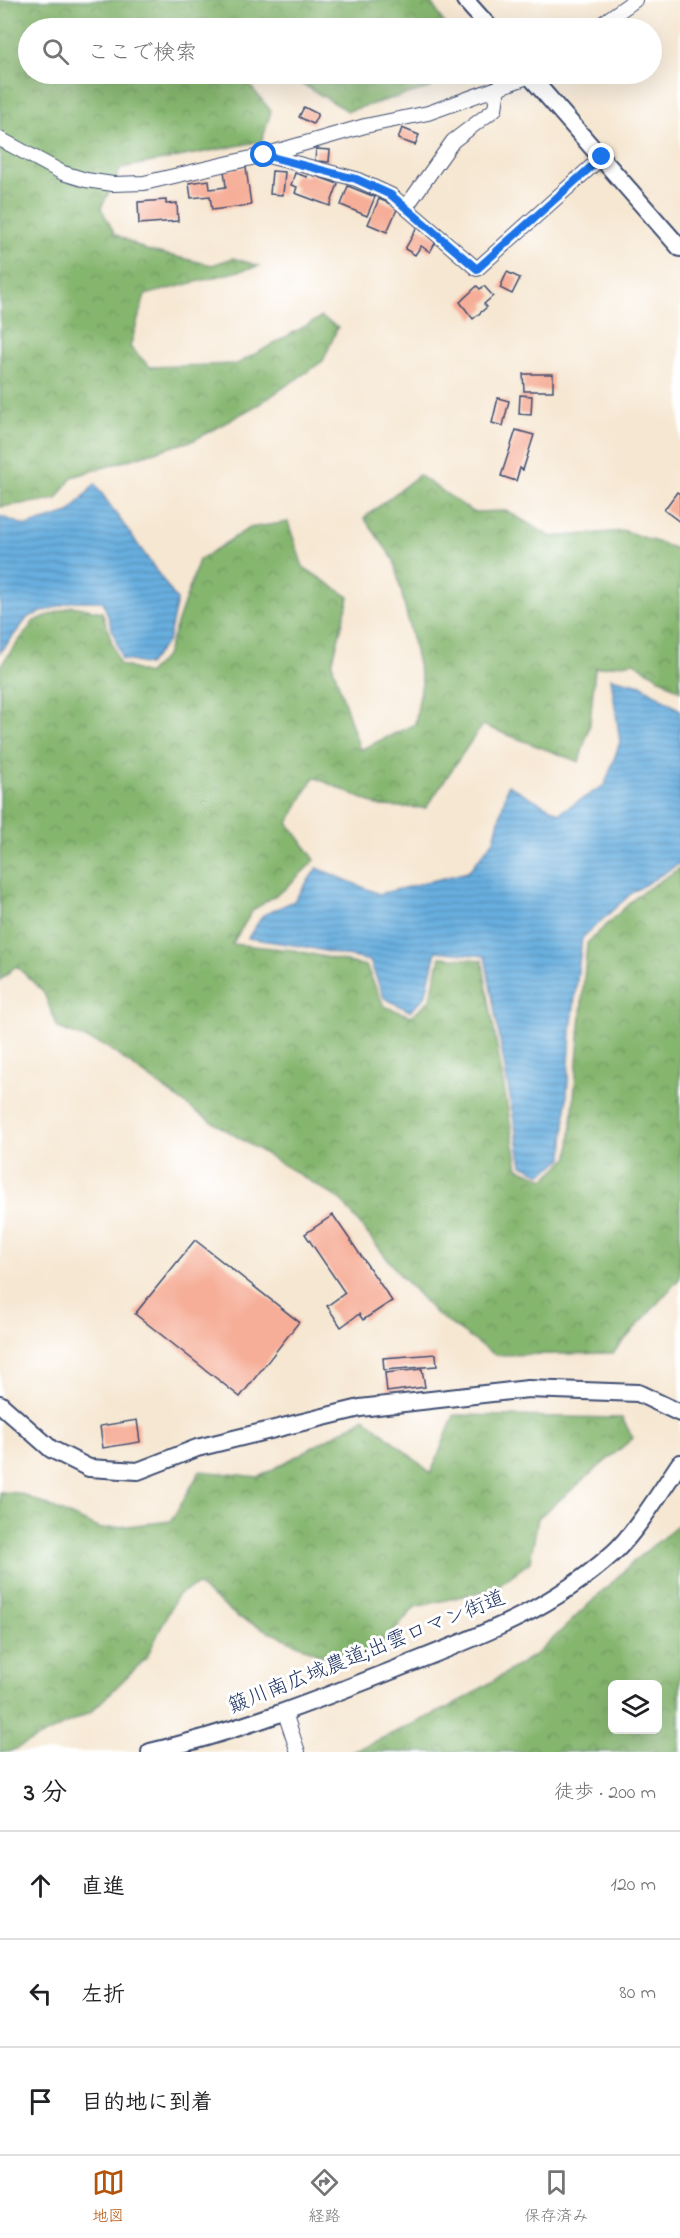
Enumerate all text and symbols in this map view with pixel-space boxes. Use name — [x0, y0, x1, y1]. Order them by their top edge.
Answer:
search box — [18, 18, 662, 84]
icon: search — [39, 35, 72, 68]
text: ここで検索 — [87, 38, 197, 70]
route start — [250, 141, 276, 167]
route end — [588, 143, 614, 169]
street label: 簸川南広域農道;出雲ロマン街道 — [224, 1584, 510, 1722]
map controls — [608, 1680, 662, 1734]
button: layers — [608, 1680, 662, 1734]
text: 3 分 — [24, 1775, 67, 1813]
text: 徒歩 · 200 m — [554, 1779, 656, 1808]
icon: ahead — [24, 1869, 57, 1902]
text: 120 m — [611, 1871, 656, 1900]
text: 直進 — [81, 1872, 125, 1904]
icon: left — [24, 1977, 57, 2010]
text: 80 m — [619, 1979, 656, 2008]
text: 左折 — [81, 1980, 125, 2012]
icon: arrive — [24, 2085, 57, 2118]
text: 目的地に到着 — [81, 2088, 213, 2120]
tab: 地図 — [92, 2166, 125, 2229]
tab: 経路 — [308, 2166, 341, 2229]
tab: 保存済み — [524, 2166, 588, 2229]

